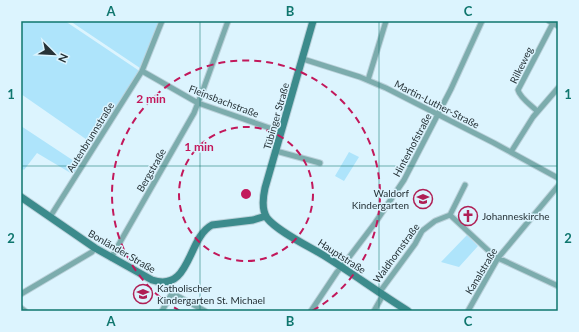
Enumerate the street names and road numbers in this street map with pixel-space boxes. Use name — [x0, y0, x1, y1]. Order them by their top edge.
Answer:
street label: Rilkeweg — [507, 45, 535, 85]
street label: Martin-Luther-Straße — [393, 77, 481, 131]
street label: Tübinger Straße — [261, 81, 291, 151]
street label: Fleinsbachstraße — [187, 82, 261, 120]
street label: Autenbrunnstraße — [64, 100, 116, 174]
street label: Hinterhofstraße — [390, 111, 434, 179]
street label: Bergstraße — [134, 146, 168, 194]
street label: Waldhornstraße — [370, 221, 422, 285]
street label: Bonländer Straße — [86, 227, 158, 275]
street label: Hauptstraße — [316, 236, 368, 276]
street label: Kanalstraße — [462, 246, 500, 296]

